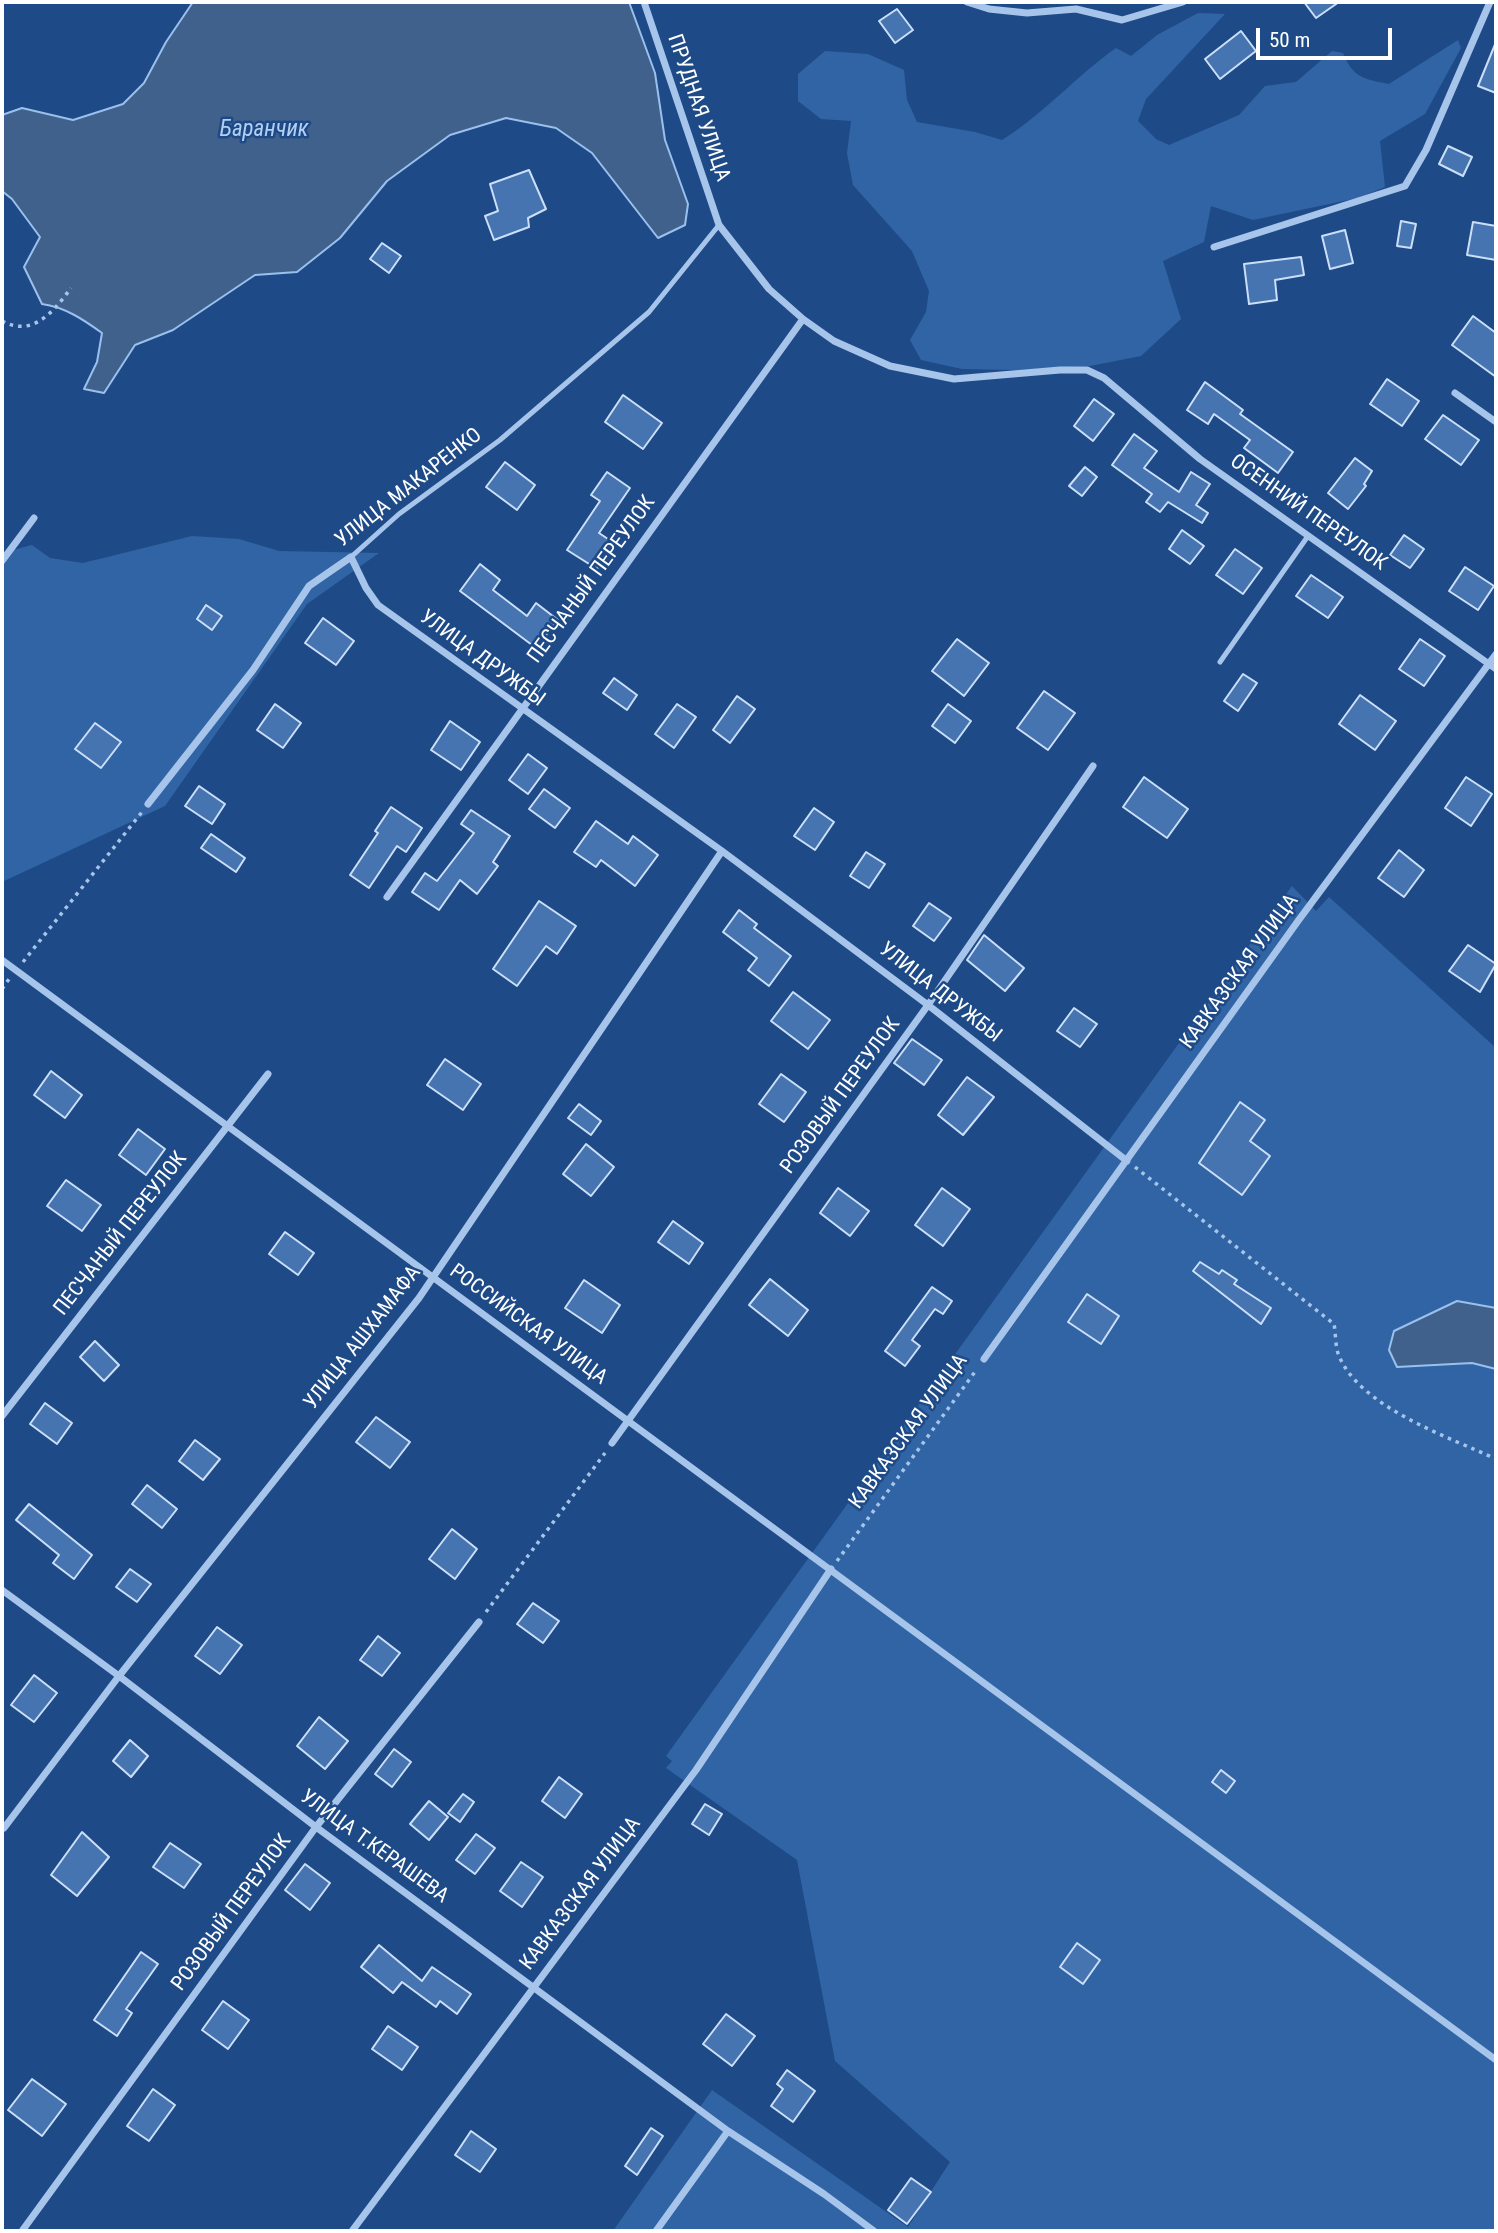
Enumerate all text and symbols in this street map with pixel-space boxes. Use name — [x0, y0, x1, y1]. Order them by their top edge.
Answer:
scale bar — [1260, 14, 1396, 58]
text: 50 m — [1269, 28, 1310, 52]
street label: ПРУДНАЯ УЛИЦА — [661, 31, 735, 185]
water label: Баранчик — [220, 116, 308, 144]
street label: УЛИЦА МАКАРЕНКО — [331, 423, 487, 553]
street label: ОСЕННИЙ ПЕРЕУЛОК — [1225, 449, 1391, 577]
street label: ПЕСЧАНЫЙ ПЕРЕУЛОК — [523, 491, 661, 669]
street label: УЛИЦА ДРУЖБЫ — [415, 605, 549, 713]
street label: КАВКАЗCКАЯ УЛИЦА — [1175, 890, 1305, 1054]
street label: УЛИЦА ДРУЖБЫ — [874, 937, 1006, 1049]
street label: РОЗОВЫЙ ПЕРЕУЛОК — [776, 1013, 906, 1179]
street label: ПЕСЧАНЫЙ ПЕРЕУЛОК — [49, 1147, 193, 1321]
street label: РОССИЙСКАЯ УЛИЦА — [444, 1259, 612, 1391]
street label: УЛИЦА АШХАМАФА — [299, 1261, 427, 1415]
street label: КАВКАЗCКАЯ УЛИЦА — [844, 1350, 974, 1514]
street label: УЛИЦА Т.КЕРАШЕВА — [295, 1785, 453, 1909]
street label: КАВКАЗCКАЯ УЛИЦА — [515, 1812, 647, 1976]
street label: РОЗОВЫЙ ПЕРЕУЛОК — [167, 1830, 297, 1996]

